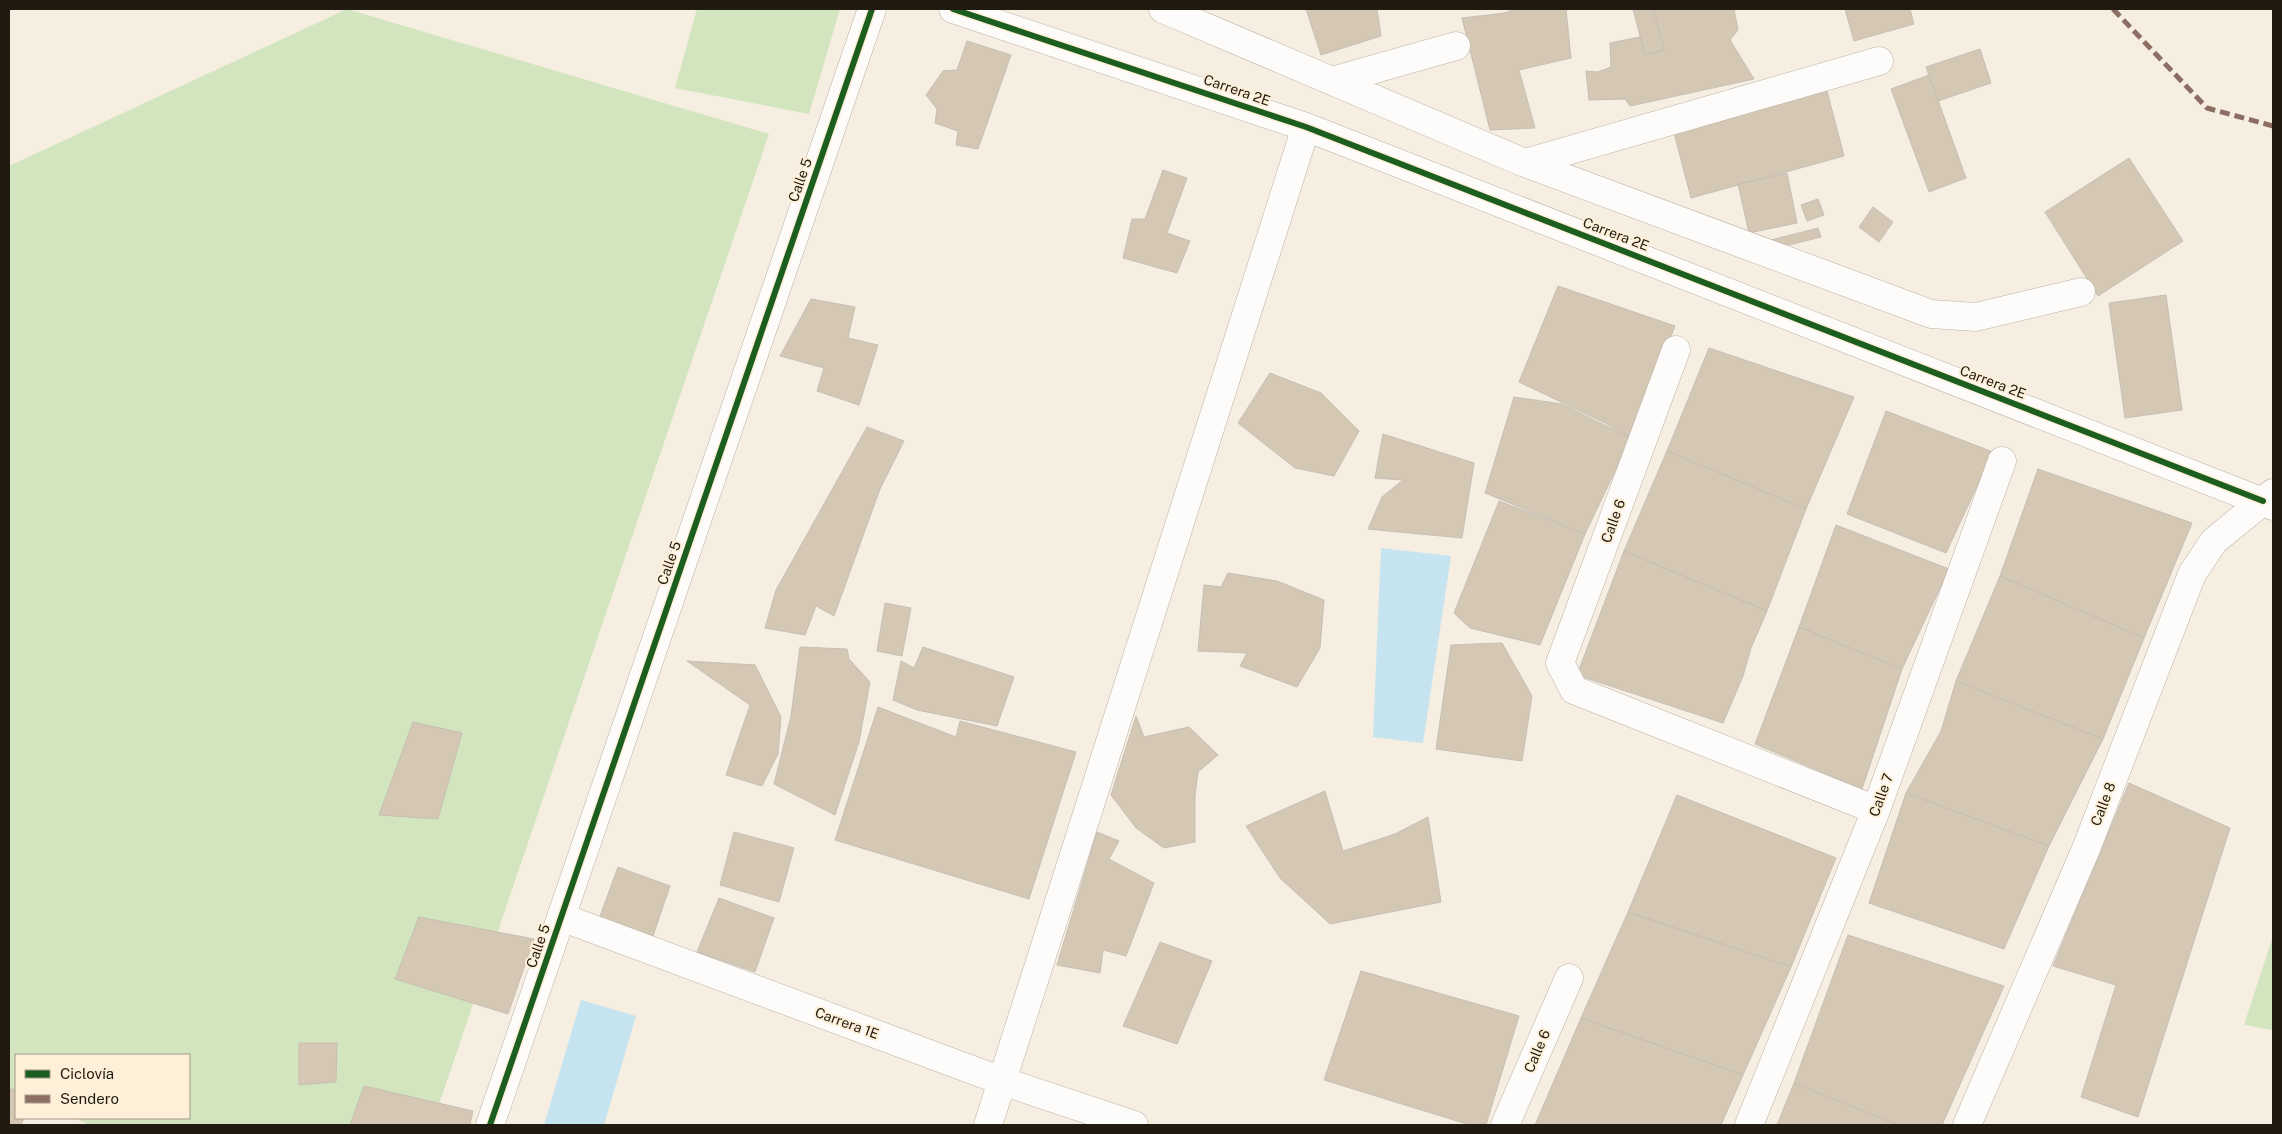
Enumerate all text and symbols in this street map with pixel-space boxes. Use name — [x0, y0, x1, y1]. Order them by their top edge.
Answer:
street label: Carrera 2E — [1202, 71, 1272, 109]
street label: Calle 5 — [785, 156, 815, 204]
street label: Carrera 2E — [1581, 214, 1651, 254]
street label: Carrera 2E — [1958, 362, 2028, 402]
street label: Calle 6 — [1598, 497, 1628, 545]
street label: Calle 5 — [654, 539, 684, 587]
street label: Calle 7 — [1866, 771, 1896, 819]
street label: Calle 8 — [2087, 780, 2119, 828]
street label: Calle 5 — [523, 922, 553, 970]
street label: Carrera 1E — [813, 1004, 881, 1042]
street label: Calle 6 — [1521, 1027, 1553, 1075]
legend — [15, 1054, 190, 1119]
text: Ciclovía — [60, 1065, 114, 1082]
text: Sendero — [60, 1090, 119, 1107]

